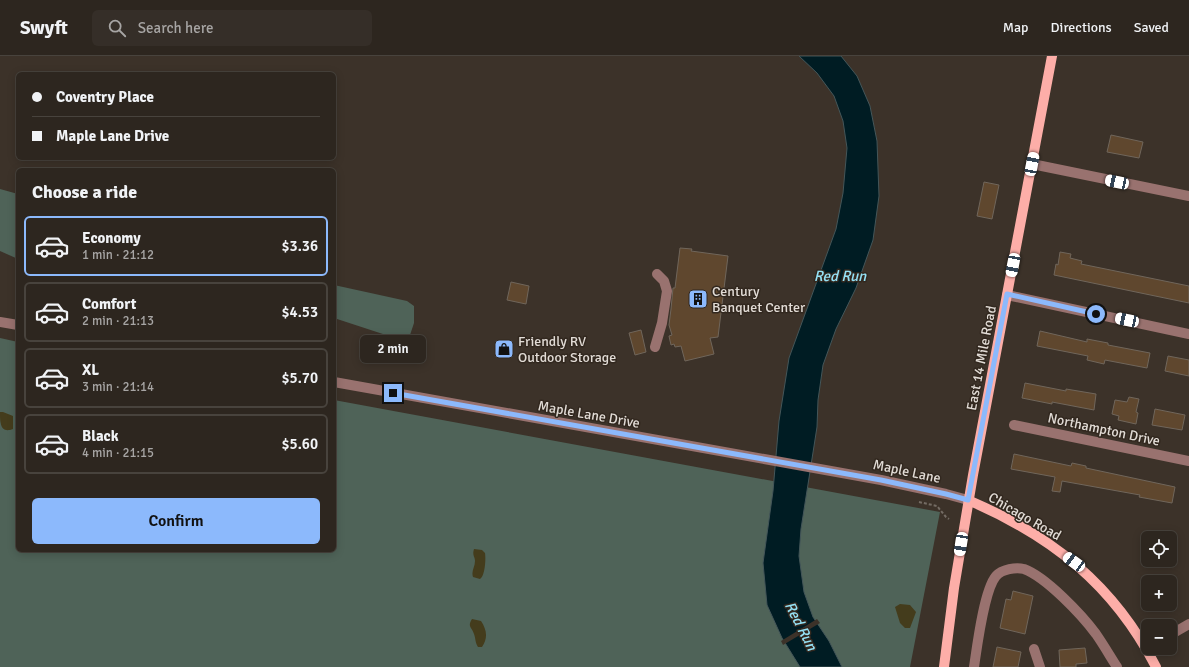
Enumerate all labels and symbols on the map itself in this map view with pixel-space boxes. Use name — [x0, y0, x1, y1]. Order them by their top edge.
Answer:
car — [1024, 151, 1040, 177]
car — [1104, 174, 1130, 190]
car — [1005, 252, 1021, 278]
water label: Red Run — [814, 267, 867, 285]
place label: Century Banquet Center — [712, 283, 806, 316]
building icon: Century Banquet Center — [687, 288, 709, 310]
street label: East 14 Mile Road — [963, 304, 1000, 412]
route start — [1087, 305, 1105, 323]
car — [1114, 312, 1140, 328]
place label: Friendly RV Outdoor Storage — [518, 333, 616, 366]
callout: 2 min — [360, 335, 426, 363]
shop icon: Friendly RV Outdoor Storage — [493, 338, 515, 360]
route end — [384, 384, 402, 402]
street label: Maple Lane Drive — [537, 397, 641, 432]
street label: Northampton Drive — [1046, 409, 1162, 450]
street label: Maple Lane — [871, 456, 942, 487]
street label: Chicago Road — [985, 489, 1064, 544]
car — [953, 531, 969, 557]
car — [1061, 550, 1087, 574]
water label: Red Run — [781, 598, 821, 654]

